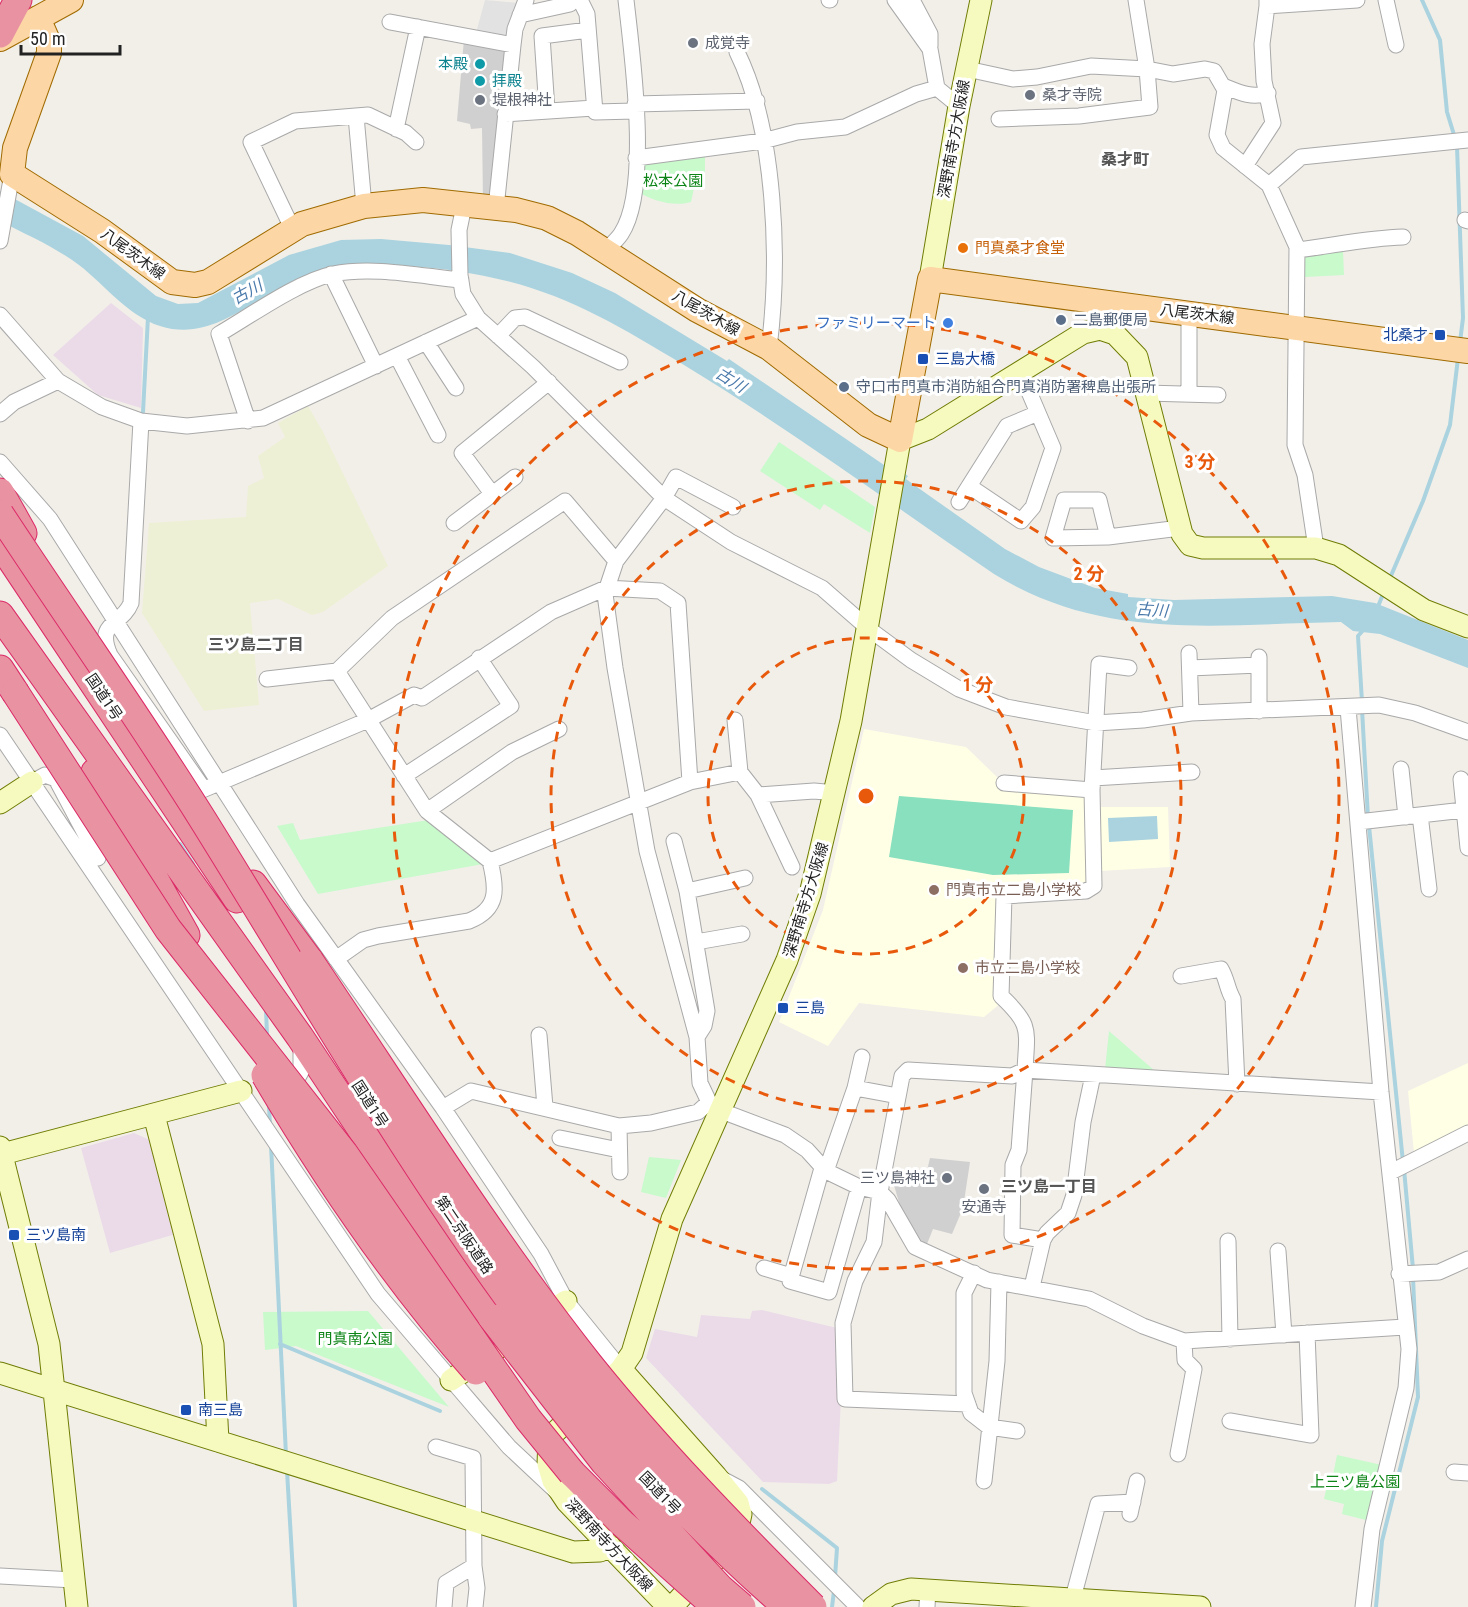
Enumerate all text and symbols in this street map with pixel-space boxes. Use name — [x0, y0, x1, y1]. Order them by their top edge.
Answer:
scale bar — [21, 18, 120, 56]
text: 50 m — [30, 28, 65, 49]
place label: 成覚寺 — [705, 34, 750, 52]
marker: 成覚寺 — [686, 36, 700, 50]
place label: 本殿 — [438, 55, 468, 73]
marker: 本殿 — [473, 57, 487, 71]
place label: 拝殿 — [492, 72, 522, 90]
marker: 拝殿 — [473, 74, 487, 88]
street label: 深野南寺方大阪線 — [935, 78, 973, 200]
place label: 桑才寺院 — [1042, 86, 1102, 104]
marker: 桑才寺院 — [1023, 88, 1037, 102]
place label: 堤根神社 — [492, 91, 552, 109]
marker: 堤根神社 — [473, 93, 487, 107]
district label: 桑才町 — [1101, 150, 1149, 169]
park label: 松本公園 — [643, 172, 703, 190]
street label: 八尾茨木線 — [97, 225, 169, 283]
place label: 門真桑才食堂 — [975, 239, 1065, 257]
marker: 門真桑才食堂 — [956, 241, 970, 255]
water label: 古川 — [228, 275, 267, 308]
street label: 八尾茨木線 — [669, 286, 743, 340]
street label: 八尾茨木線 — [1159, 300, 1235, 328]
place label: 二島郵便局 — [1073, 311, 1148, 329]
marker: 二島郵便局 — [1054, 313, 1068, 327]
place label: ファミリーマート — [816, 314, 936, 332]
marker: ファミリーマート — [941, 316, 955, 330]
place label: 北桑才 — [1383, 326, 1428, 344]
marker: 北桑才 — [1433, 328, 1447, 342]
place label: 三島大橋 — [935, 350, 995, 368]
marker: 三島大橋 — [916, 352, 930, 366]
water label: 古川 — [712, 363, 751, 398]
place label: 守口市門真市消防組合門真消防署稗島出張所 — [856, 378, 1156, 396]
marker: 守口市門真市消防組合門真消防署稗島出張所 — [837, 380, 851, 394]
text: 3 分 — [1184, 451, 1216, 472]
text: 2 分 — [1073, 563, 1105, 584]
water label: 古川 — [1135, 599, 1171, 621]
district label: 三ツ島二丁目 — [208, 635, 304, 654]
street label: 国道1号 — [82, 670, 126, 724]
text: 1 分 — [962, 674, 994, 695]
centre of rings — [856, 786, 876, 806]
street label: 深野南寺方大阪線 — [780, 840, 832, 960]
place label: 門真市立二島小学校 — [946, 881, 1081, 899]
marker: 門真市立二島小学校 — [927, 883, 941, 897]
place label: 市立二島小学校 — [975, 959, 1080, 977]
marker: 市立二島小学校 — [956, 961, 970, 975]
place label: 三島 — [795, 999, 825, 1017]
marker: 三島 — [776, 1001, 790, 1015]
street label: 国道1号 — [348, 1077, 392, 1131]
place label: 三ツ島神社 — [860, 1169, 935, 1187]
marker: 三ツ島神社 — [940, 1171, 954, 1185]
district label: 三ツ島一丁目 — [1001, 1177, 1097, 1196]
marker: 安通寺 — [977, 1182, 991, 1196]
street label: 第二京阪道路 — [431, 1193, 497, 1277]
place label: 安通寺 — [961, 1198, 1007, 1216]
place label: 三ツ島南 — [26, 1226, 86, 1244]
marker: 三ツ島南 — [7, 1228, 21, 1242]
park label: 門真南公園 — [317, 1330, 393, 1348]
place label: 南三島 — [198, 1401, 243, 1419]
marker: 南三島 — [179, 1403, 193, 1417]
street label: 国道1号 — [635, 1468, 685, 1518]
park label: 上三ツ島公園 — [1310, 1473, 1400, 1491]
street label: 深野南寺方大阪線 — [561, 1495, 657, 1595]

